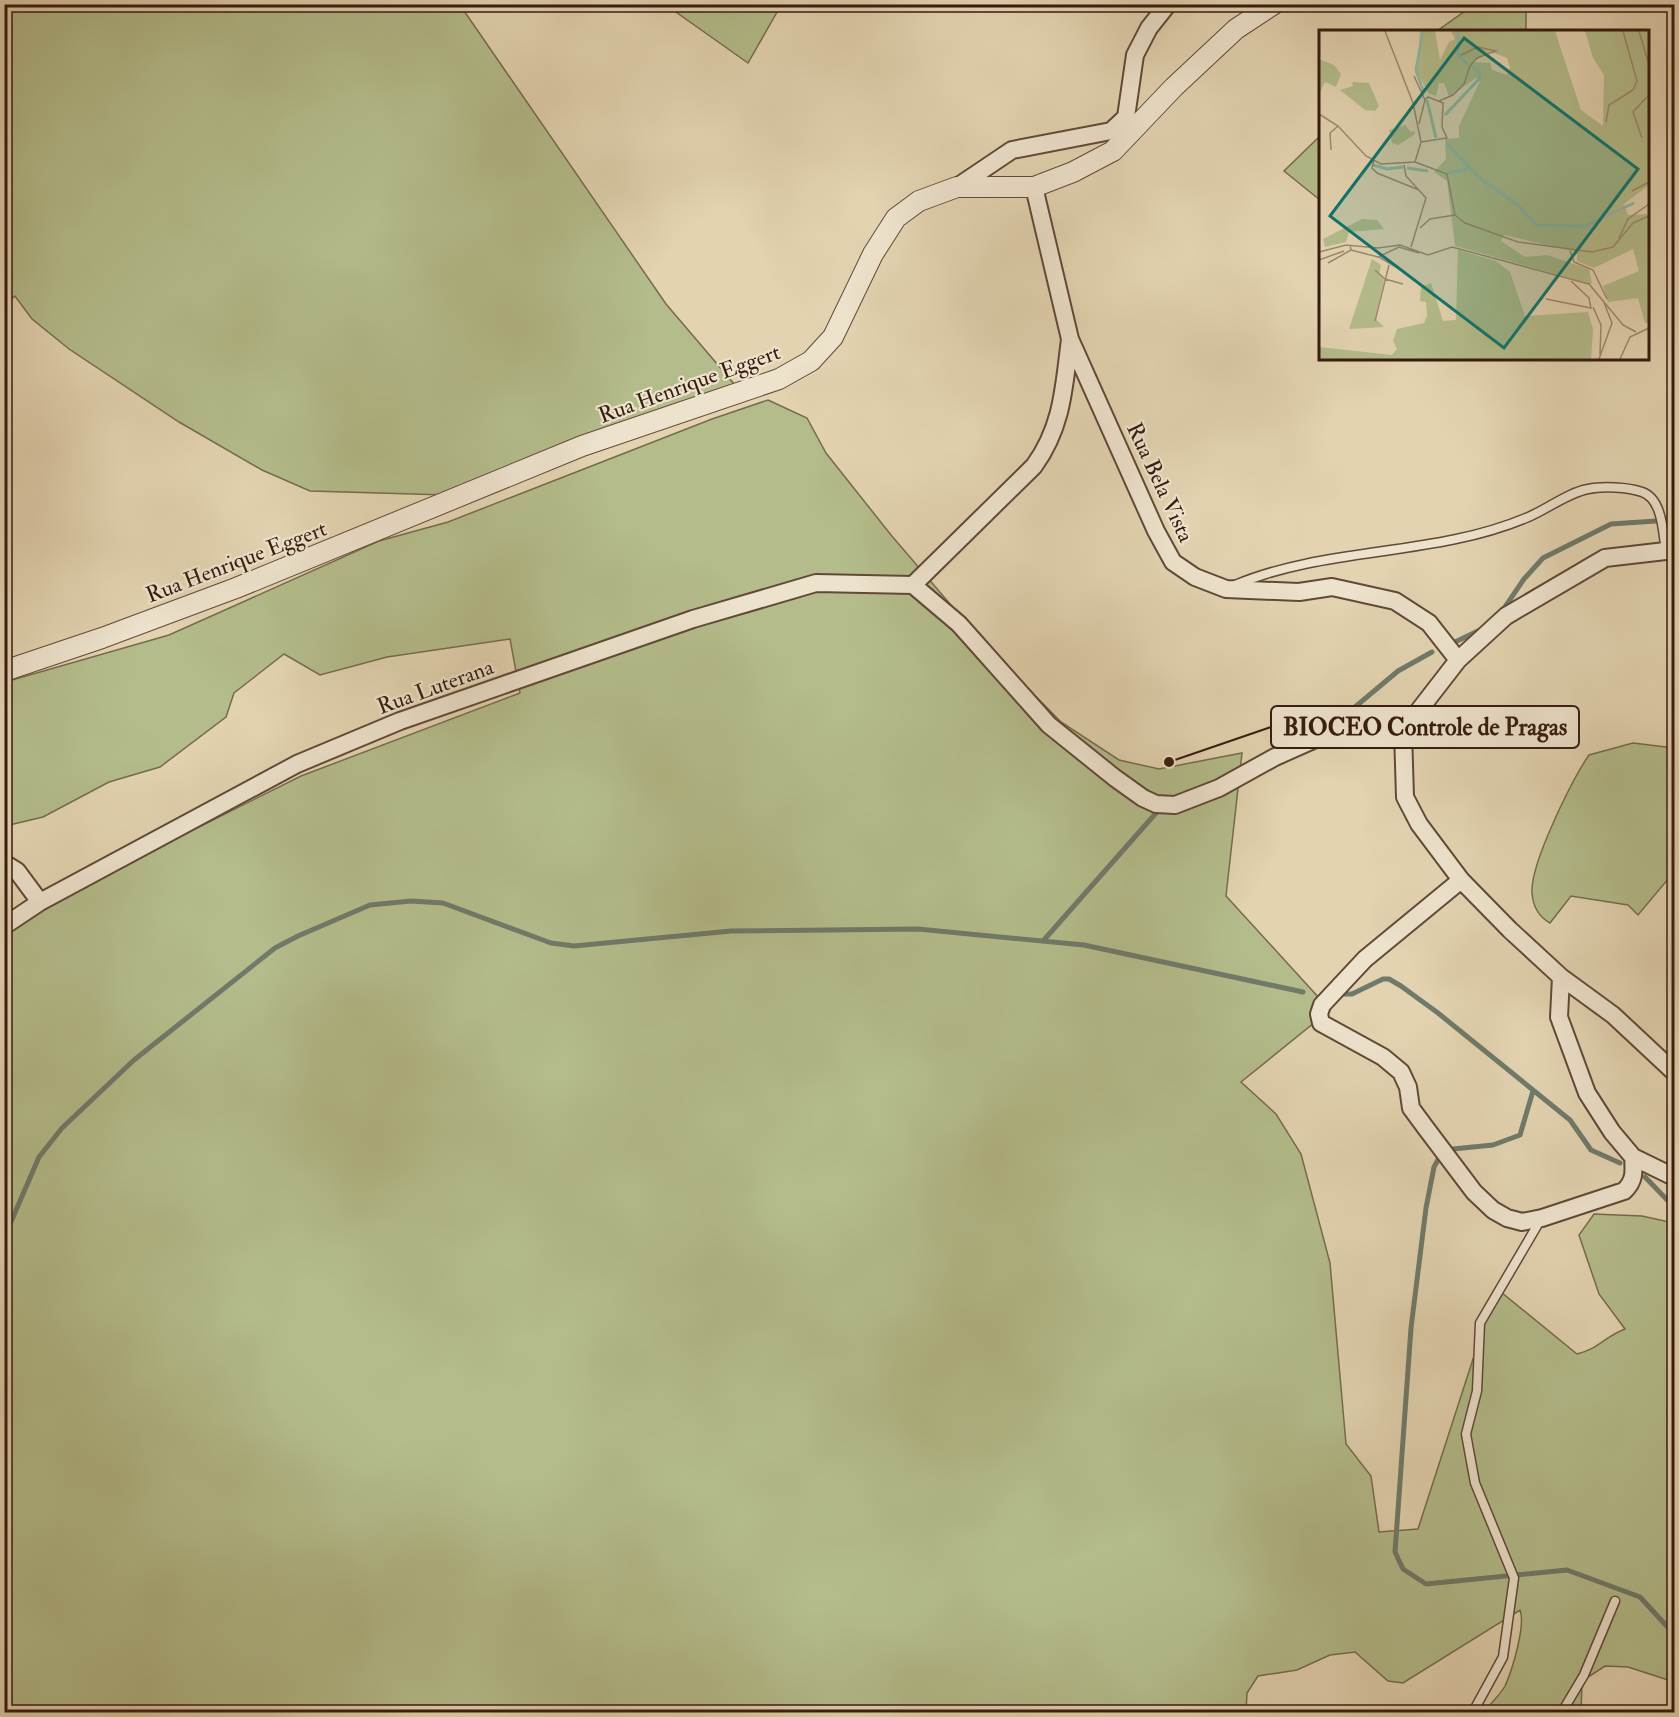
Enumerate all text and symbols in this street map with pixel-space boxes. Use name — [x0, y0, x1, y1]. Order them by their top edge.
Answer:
inset map — [1319, 30, 1649, 360]
street label: Rua Henrique Eggert — [595, 338, 784, 430]
street label: Rua Bela Vista — [1120, 418, 1200, 547]
street label: Rua Henrique Eggert — [142, 515, 331, 609]
street label: Rua Luterana — [373, 653, 498, 721]
callout: BIOCEO Controle de Pragas — [1271, 706, 1579, 748]
text: BIOCEO Controle de Pragas — [1283, 712, 1567, 743]

